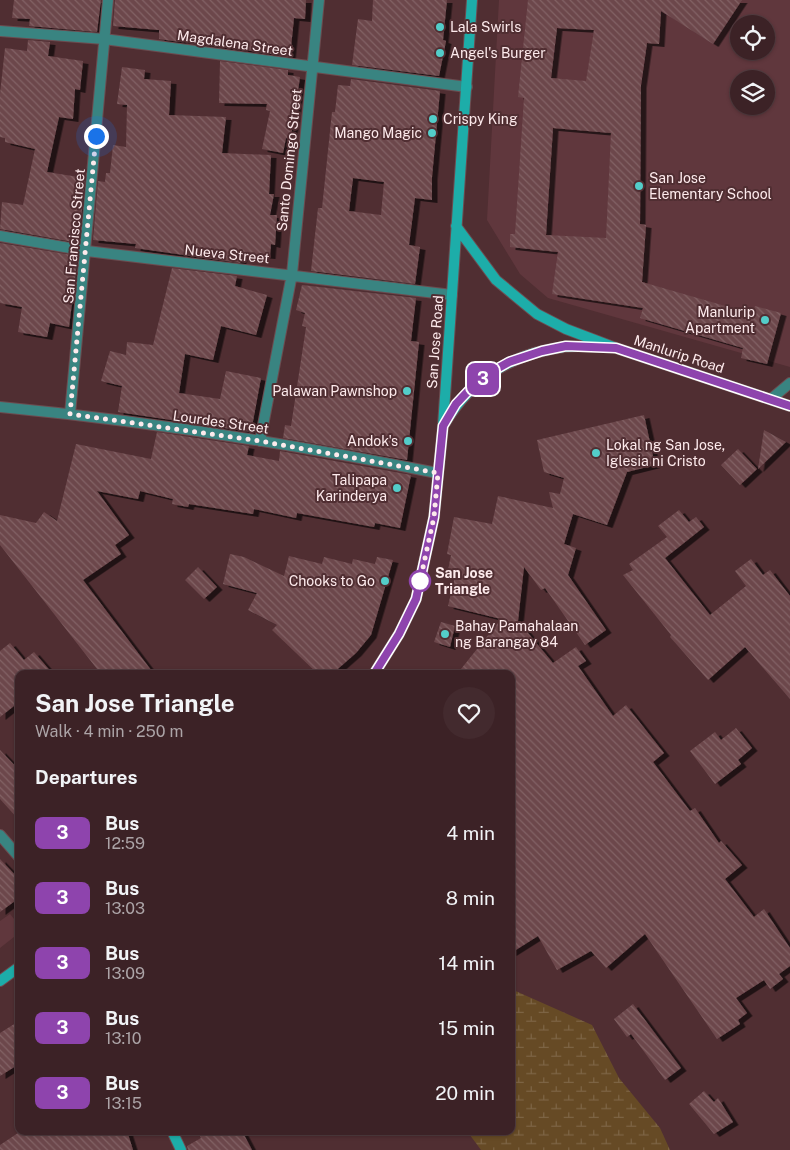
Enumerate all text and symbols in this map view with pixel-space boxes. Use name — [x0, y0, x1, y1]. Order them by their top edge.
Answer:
map controls — [730, 15, 775, 115]
button: locate — [730, 15, 775, 60]
place label: Lala Swirls — [450, 19, 521, 35]
marker: Lala Swirls — [434, 21, 446, 33]
street label: Magdalena Street — [176, 27, 294, 59]
place label: Angel's Burger — [450, 45, 546, 61]
marker: Angel's Burger — [434, 47, 446, 59]
button: layers — [730, 70, 775, 115]
street label: Santo Domingo Street — [274, 88, 304, 232]
place label: Crispy King — [443, 111, 518, 127]
marker: Crispy King — [427, 113, 439, 125]
your location — [84, 124, 109, 149]
place label: Mango Magic — [334, 125, 422, 141]
marker: Mango Magic — [426, 127, 438, 139]
street label: San Francisco Street — [60, 168, 88, 304]
place label: San Jose Elementary School — [649, 170, 772, 202]
marker: San Jose Elementary School — [633, 180, 645, 192]
street label: Nueva Street — [184, 242, 270, 266]
street label: San Jose Road — [424, 295, 446, 389]
place label: Manlurip Apartment — [685, 304, 755, 336]
marker: Manlurip Apartment — [759, 314, 771, 326]
street label: Manlurip Road — [632, 332, 726, 376]
line badge: 3 — [467, 363, 499, 395]
text: 3 — [477, 368, 489, 389]
place label: Palawan Pawnshop — [272, 383, 397, 399]
marker: Palawan Pawnshop — [401, 385, 413, 397]
street label: Lourdes Street — [172, 407, 270, 437]
place label: Andok's — [347, 433, 398, 449]
marker: Andok's — [402, 435, 414, 447]
place label: Lokal ng San Jose, Iglesia ni Cristo — [606, 437, 725, 469]
marker: Lokal ng San Jose, Iglesia ni Cristo — [590, 447, 602, 459]
place label: Talipapa Karinderya — [316, 472, 387, 504]
marker: Talipapa Karinderya — [391, 482, 403, 494]
place label: San Jose Triangle — [435, 565, 493, 597]
marker: San Jose Triangle — [409, 570, 431, 592]
place label: Chooks to Go — [289, 573, 375, 589]
marker: Chooks to Go — [379, 575, 391, 587]
place label: Bahay Pamahalaan ng Barangay 84 — [455, 618, 578, 650]
marker: Bahay Pamahalaan ng Barangay 84 — [439, 628, 451, 640]
button: heart — [443, 687, 495, 739]
text: San Jose Triangle — [35, 689, 235, 717]
text: Walk · 4 min · 250 m — [35, 722, 183, 741]
text: Departures — [35, 766, 138, 788]
text: Bus — [105, 812, 139, 834]
text: 3 — [57, 822, 68, 843]
text: 4 min — [446, 822, 495, 844]
text: 12:59 — [105, 834, 145, 853]
text: Bus — [105, 877, 139, 899]
text: 3 — [57, 887, 68, 908]
text: 8 min — [446, 887, 495, 909]
text: 13:03 — [105, 899, 145, 918]
text: Bus — [105, 942, 139, 964]
text: 3 — [57, 952, 68, 973]
text: 14 min — [438, 952, 495, 974]
text: 13:09 — [105, 964, 145, 983]
text: Bus — [105, 1007, 139, 1029]
text: 3 — [57, 1017, 68, 1038]
text: 15 min — [438, 1017, 495, 1039]
text: 13:10 — [105, 1029, 142, 1048]
text: Bus — [105, 1072, 139, 1094]
text: 3 — [57, 1082, 68, 1103]
text: 20 min — [435, 1082, 495, 1104]
text: 13:15 — [105, 1094, 142, 1113]

